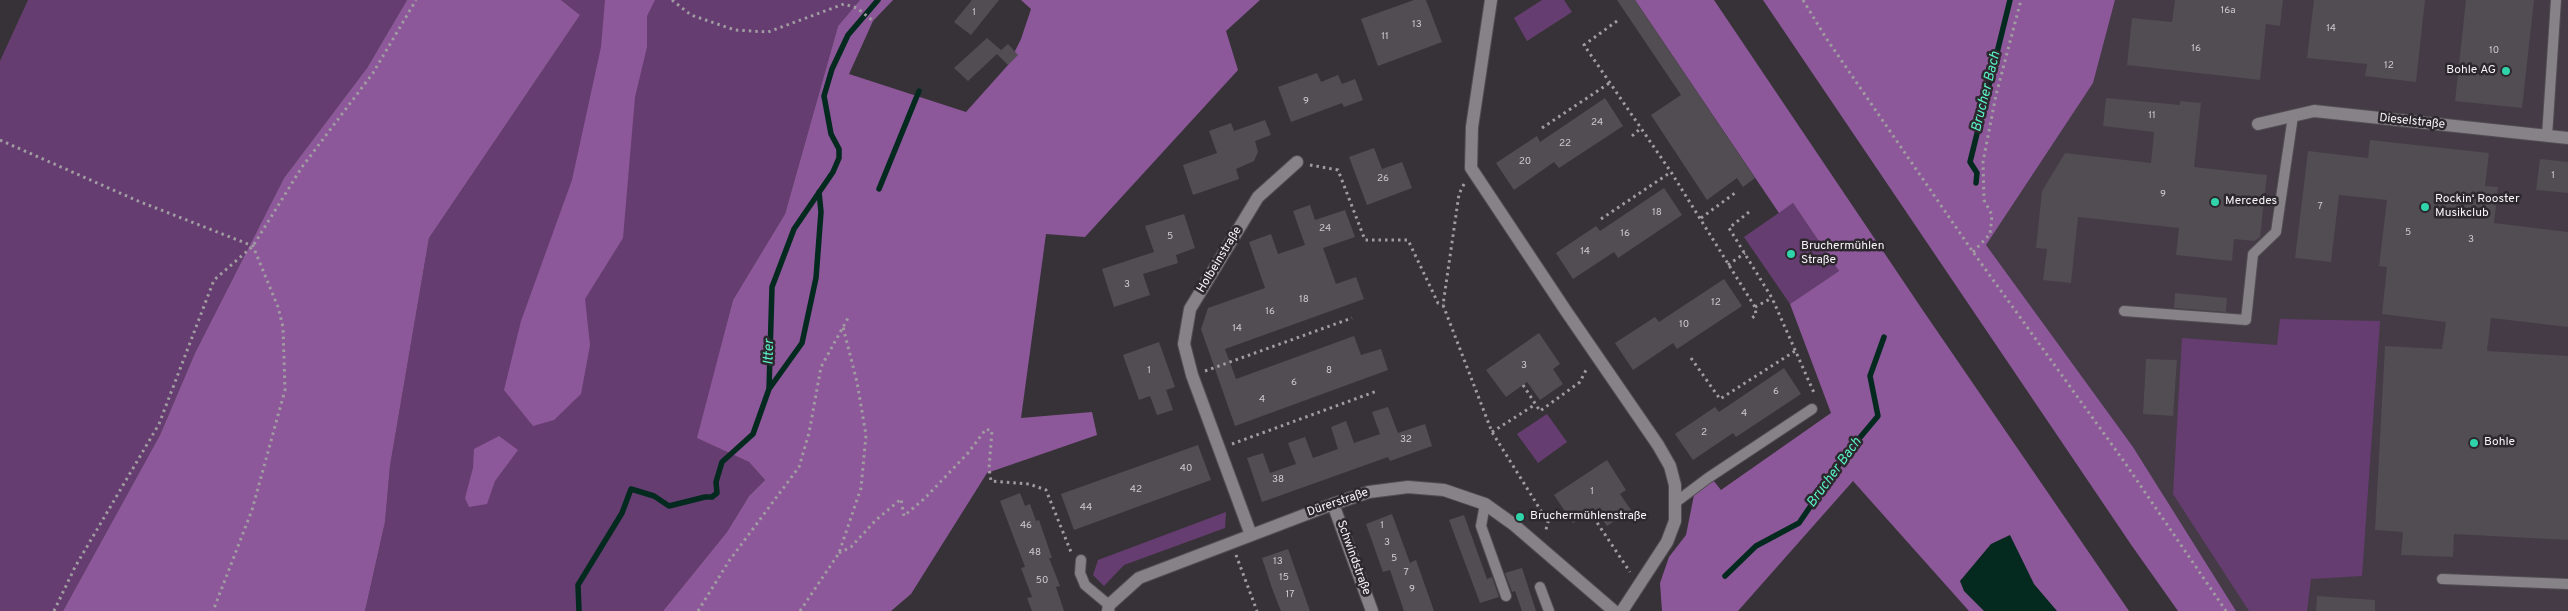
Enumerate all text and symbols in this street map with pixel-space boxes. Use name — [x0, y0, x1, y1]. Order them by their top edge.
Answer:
house number: 16a — [2221, 5, 2235, 17]
house number: 1 — [972, 7, 976, 19]
house number: 13 — [1412, 19, 1422, 31]
house number: 14 — [2326, 23, 2336, 35]
house number: 11 — [1381, 31, 1389, 43]
house number: 16 — [2191, 43, 2201, 55]
house number: 10 — [2489, 45, 2499, 57]
water label: Brucher Bach — [1969, 50, 2005, 134]
house number: 12 — [2384, 60, 2394, 72]
place label: Bohle AG — [2446, 64, 2496, 78]
marker: Bohle AG — [2500, 65, 2512, 77]
house number: 9 — [1303, 96, 1309, 108]
house number: 11 — [2148, 110, 2156, 122]
street label: Dieselstraße — [2378, 111, 2446, 133]
house number: 24 — [1591, 117, 1603, 129]
house number: 22 — [1559, 138, 1571, 150]
house number: 20 — [1519, 156, 1531, 168]
house number: 1 — [2551, 170, 2555, 182]
house number: 26 — [1377, 173, 1389, 185]
house number: 9 — [2160, 189, 2166, 201]
place label: Rockin‘ Rooster Musikclub — [2435, 193, 2520, 221]
place label: Mercedes — [2225, 195, 2277, 209]
marker: Mercedes — [2209, 196, 2221, 208]
house number: 7 — [2317, 201, 2323, 213]
marker: Rockin‘ Rooster Musikclub — [2419, 201, 2431, 213]
house number: 18 — [1652, 207, 1662, 219]
house number: 24 — [1319, 223, 1331, 235]
street label: Holbeinstraße — [1195, 224, 1245, 296]
house number: 5 — [2405, 227, 2411, 239]
house number: 16 — [1620, 228, 1630, 240]
house number: 5 — [1167, 231, 1173, 243]
house number: 3 — [2468, 234, 2474, 246]
place label: Bruchermühlen Straße — [1801, 240, 1884, 268]
house number: 14 — [1580, 246, 1590, 258]
marker: Bruchermühlen Straße — [1785, 248, 1797, 260]
house number: 3 — [1124, 279, 1130, 291]
house number: 18 — [1299, 294, 1309, 306]
house number: 12 — [1711, 297, 1721, 309]
house number: 16 — [1265, 306, 1275, 318]
house number: 10 — [1679, 319, 1689, 331]
house number: 14 — [1232, 323, 1242, 335]
water label: Itter — [761, 339, 779, 365]
house number: 3 — [1521, 360, 1527, 372]
house number: 1 — [1147, 365, 1151, 377]
house number: 8 — [1326, 365, 1332, 377]
house number: 6 — [1291, 377, 1297, 389]
house number: 6 — [1773, 386, 1779, 398]
house number: 4 — [1259, 394, 1265, 406]
house number: 4 — [1741, 408, 1747, 420]
house number: 2 — [1701, 427, 1707, 439]
house number: 32 — [1400, 434, 1412, 446]
water label: Brucher Bach — [1804, 435, 1866, 511]
place label: Bohle — [2484, 436, 2515, 450]
marker: Bohle — [2468, 437, 2480, 449]
house number: 40 — [1180, 463, 1192, 475]
house number: 38 — [1272, 474, 1284, 486]
house number: 42 — [1130, 484, 1142, 496]
street label: Dürerstraße — [1305, 486, 1371, 520]
house number: 1 — [1590, 486, 1594, 498]
house number: 44 — [1080, 502, 1092, 514]
place label: Bruchermühlenstraße — [1530, 510, 1647, 524]
marker: Bruchermühlenstraße — [1514, 511, 1526, 523]
street label: Schwindstraße — [1333, 519, 1373, 597]
house number: 46 — [1020, 520, 1032, 532]
house number: 1 — [1380, 520, 1384, 532]
house number: 3 — [1384, 537, 1390, 549]
house number: 48 — [1029, 547, 1041, 559]
house number: 5 — [1391, 553, 1397, 565]
house number: 13 — [1273, 556, 1283, 568]
house number: 7 — [1403, 567, 1409, 579]
house number: 15 — [1279, 572, 1289, 584]
house number: 50 — [1036, 575, 1048, 587]
house number: 9 — [1409, 584, 1415, 596]
house number: 17 — [1286, 589, 1294, 601]

